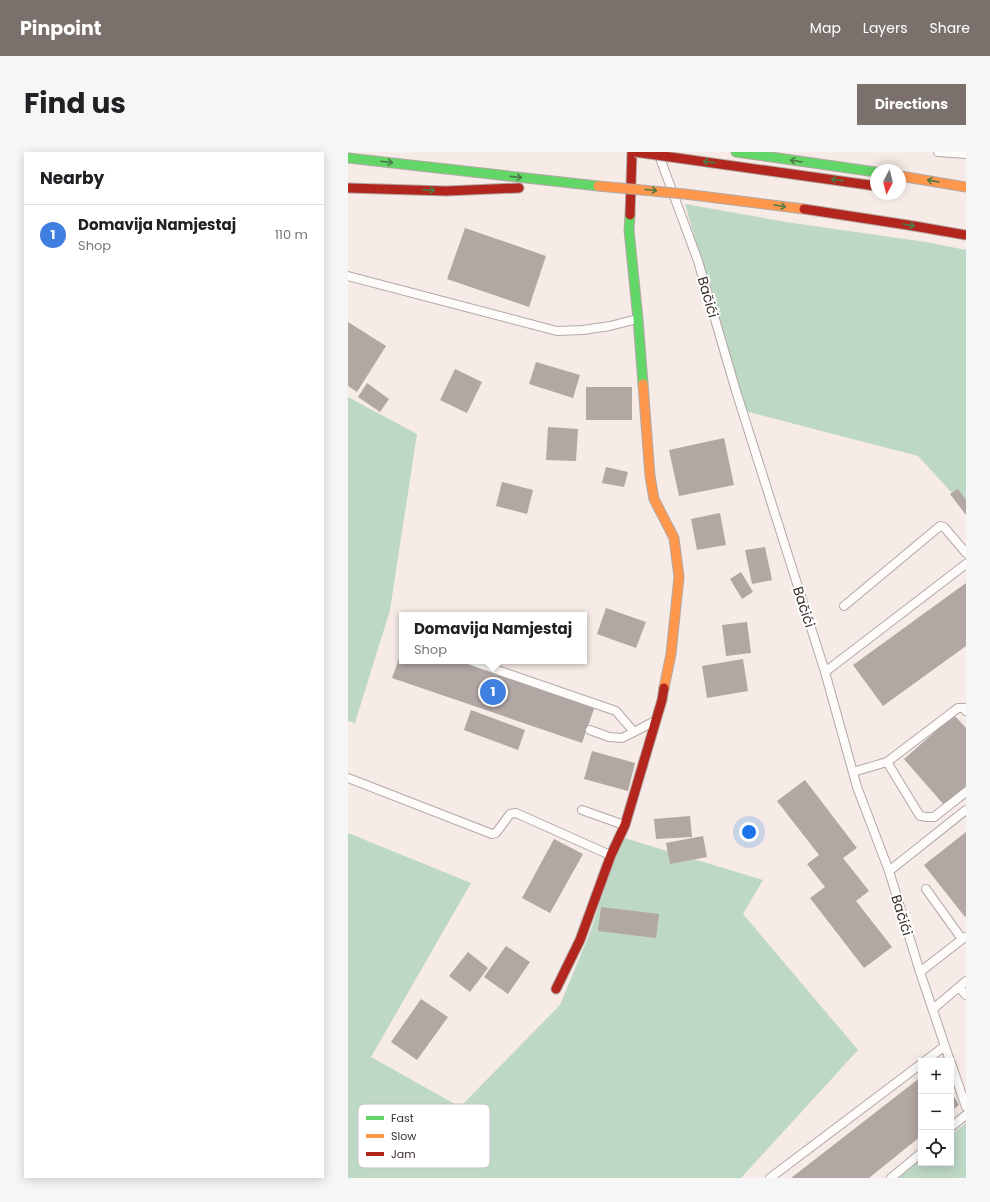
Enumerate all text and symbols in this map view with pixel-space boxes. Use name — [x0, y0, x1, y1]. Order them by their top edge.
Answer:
text: Pinpoint — [20, 15, 101, 42]
text: Map — [810, 18, 841, 38]
text: Layers — [863, 18, 907, 38]
text: Share — [929, 18, 970, 38]
text: Find us — [24, 84, 126, 123]
button: Directions — [857, 84, 966, 125]
one-way arrow — [790, 157, 803, 165]
one-way arrow — [380, 158, 393, 166]
one-way arrow — [703, 158, 716, 166]
north arrow — [870, 164, 906, 200]
text: Nearby — [40, 166, 104, 190]
one-way arrow — [509, 173, 522, 181]
one-way arrow — [831, 176, 844, 184]
one-way arrow — [927, 177, 940, 185]
one-way arrow — [422, 186, 435, 194]
one-way arrow — [644, 186, 657, 193]
one-way arrow — [773, 202, 786, 210]
text: Domavija Namjestaj — [78, 214, 236, 235]
one-way arrow — [902, 221, 915, 229]
text: 1 — [51, 225, 55, 244]
text: 110 m — [275, 225, 308, 244]
text: Shop — [78, 236, 111, 255]
street label: Bačići — [693, 274, 723, 320]
street label: Bačići — [788, 584, 820, 630]
popup — [399, 612, 587, 664]
text: Domavija Namjestaj — [414, 618, 572, 639]
text: Shop — [414, 640, 447, 659]
pin: 1 — [480, 677, 506, 707]
your location — [739, 822, 759, 842]
street label: Bačići — [886, 892, 918, 938]
map controls — [918, 1058, 954, 1166]
button: + — [918, 1058, 954, 1094]
button: − — [918, 1094, 954, 1130]
legend — [358, 1104, 490, 1168]
text: Fast — [391, 1110, 414, 1126]
text: Slow — [391, 1128, 416, 1144]
button: locate — [918, 1130, 954, 1166]
text: Jam — [391, 1146, 416, 1162]

